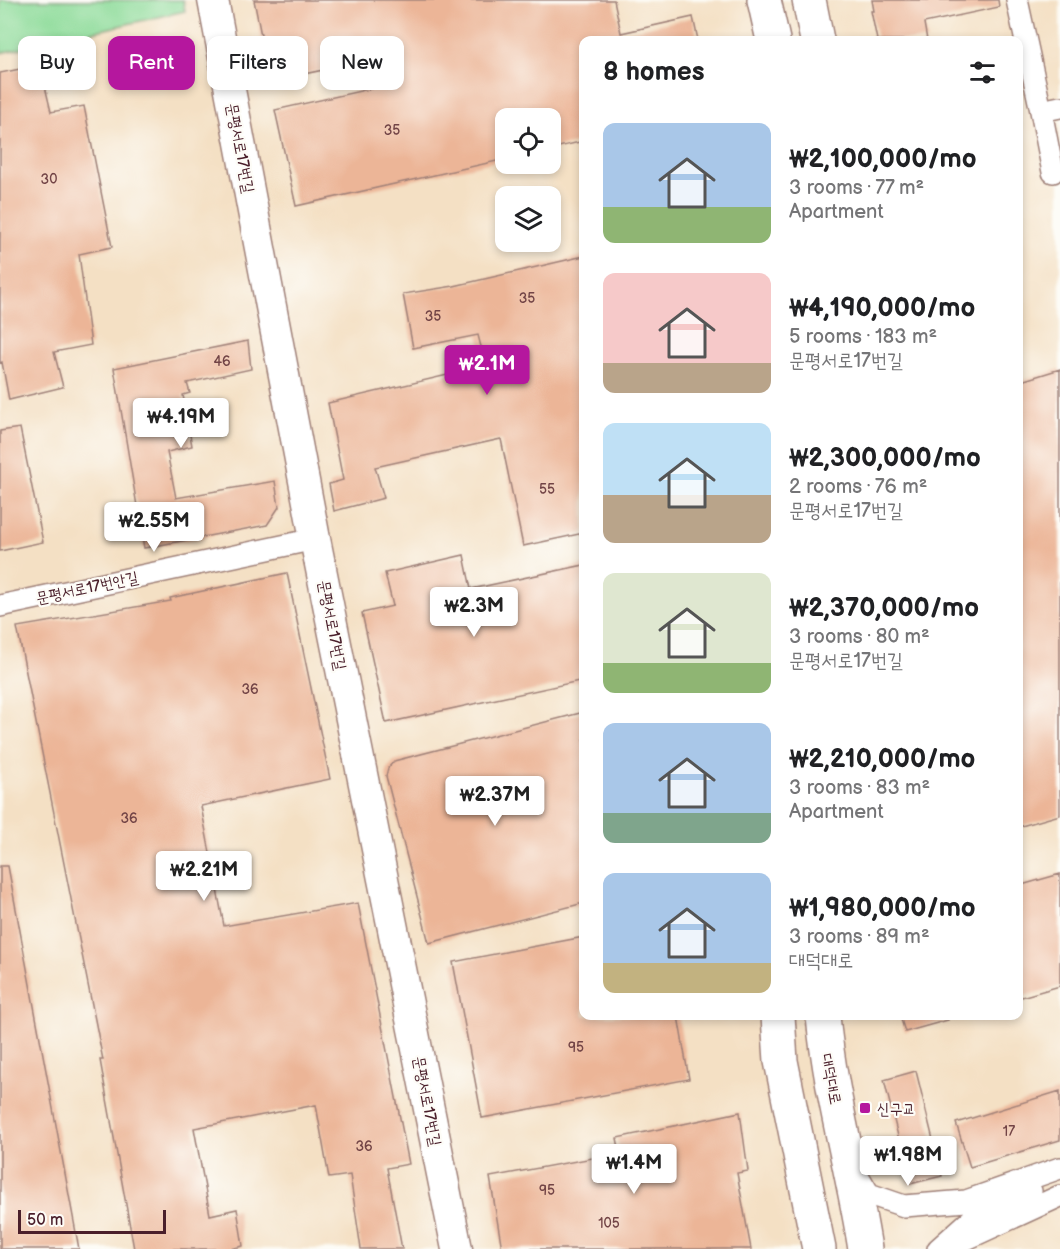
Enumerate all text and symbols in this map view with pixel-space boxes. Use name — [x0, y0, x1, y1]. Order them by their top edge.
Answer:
chip: Buy — [18, 36, 96, 90]
chip: Rent — [108, 36, 195, 90]
chip: Filters — [207, 36, 308, 90]
chip: New — [320, 36, 404, 90]
icon: filters — [966, 56, 999, 89]
text: 8 homes — [603, 57, 705, 88]
street label: 문평서로17번길 — [221, 102, 258, 195]
map controls — [495, 108, 561, 252]
button: locate — [495, 108, 561, 174]
house number: 35 — [384, 122, 400, 139]
text: ₩2,100,000/mo — [789, 144, 977, 175]
icon: home — [651, 147, 723, 219]
house number: 30 — [41, 171, 57, 188]
text: 3 rooms · 77 m² — [789, 176, 924, 200]
button: layers — [495, 186, 561, 252]
text: Apartment — [789, 200, 884, 224]
house number: 35 — [519, 290, 535, 307]
text: ₩4,190,000/mo — [789, 293, 975, 324]
icon: home — [651, 297, 723, 369]
house number: 35 — [425, 308, 441, 325]
text: 5 rooms · 183 m² — [789, 325, 937, 349]
pin: ₩2.1M — [445, 345, 529, 396]
text: 문평서로17번길 — [789, 349, 903, 373]
text: ₩2.1M — [459, 352, 515, 376]
house number: 46 — [213, 353, 231, 370]
pin: ₩4.19M — [132, 398, 230, 449]
text: ₩4.19M — [147, 405, 215, 429]
text: ₩2,300,000/mo — [789, 443, 981, 474]
icon: home — [651, 447, 723, 519]
text: 2 rooms · 76 m² — [789, 475, 927, 499]
house number: 55 — [539, 481, 555, 498]
text: 문평서로17번길 — [789, 499, 903, 523]
pin: ₩2.55M — [105, 502, 203, 553]
text: ₩2.55M — [118, 509, 190, 533]
street label: 문평서로17번안길 — [34, 568, 140, 609]
street label: 문평서로17번길 — [313, 579, 350, 672]
pin: ₩2.3M — [432, 587, 516, 638]
text: ₩2,370,000/mo — [789, 593, 979, 624]
text: ₩2.3M — [444, 594, 504, 618]
icon: home — [651, 597, 723, 669]
text: 3 rooms · 80 m² — [789, 625, 930, 649]
text: 문평서로17번길 — [789, 649, 903, 673]
house number: 36 — [241, 681, 259, 698]
text: ₩2,210,000/mo — [789, 744, 975, 775]
icon: home — [651, 747, 723, 819]
pin: ₩2.37M — [446, 776, 544, 827]
text: 3 rooms · 83 m² — [789, 776, 930, 800]
text: ₩2.37M — [459, 783, 531, 807]
text: Apartment — [789, 800, 884, 824]
house number: 36 — [120, 810, 138, 827]
pin: ₩2.21M — [155, 851, 253, 902]
text: ₩2.21M — [170, 858, 238, 882]
text: ₩1,980,000/mo — [789, 893, 976, 924]
icon: home — [651, 897, 723, 969]
text: 3 rooms · 89 m² — [789, 925, 930, 949]
text: 대덕대로 — [789, 949, 853, 973]
house number: 95 — [568, 1039, 584, 1056]
street label: 대덕대로 — [816, 1052, 845, 1106]
street label: 문평서로17번길 — [408, 1055, 445, 1148]
place label: 신구교 — [877, 1100, 916, 1119]
marker: 신구교 — [858, 1101, 872, 1115]
house number: 17 — [1003, 1123, 1015, 1140]
pin: ₩1.98M — [859, 1136, 957, 1187]
house number: 36 — [355, 1138, 373, 1155]
text: ₩1.98M — [874, 1143, 942, 1167]
pin: ₩1.4M — [592, 1144, 676, 1195]
text: ₩1.4M — [606, 1151, 662, 1175]
house number: 95 — [539, 1182, 555, 1199]
scale bar — [18, 1207, 166, 1234]
text: 50 m — [27, 1211, 63, 1230]
house number: 105 — [598, 1215, 620, 1232]

